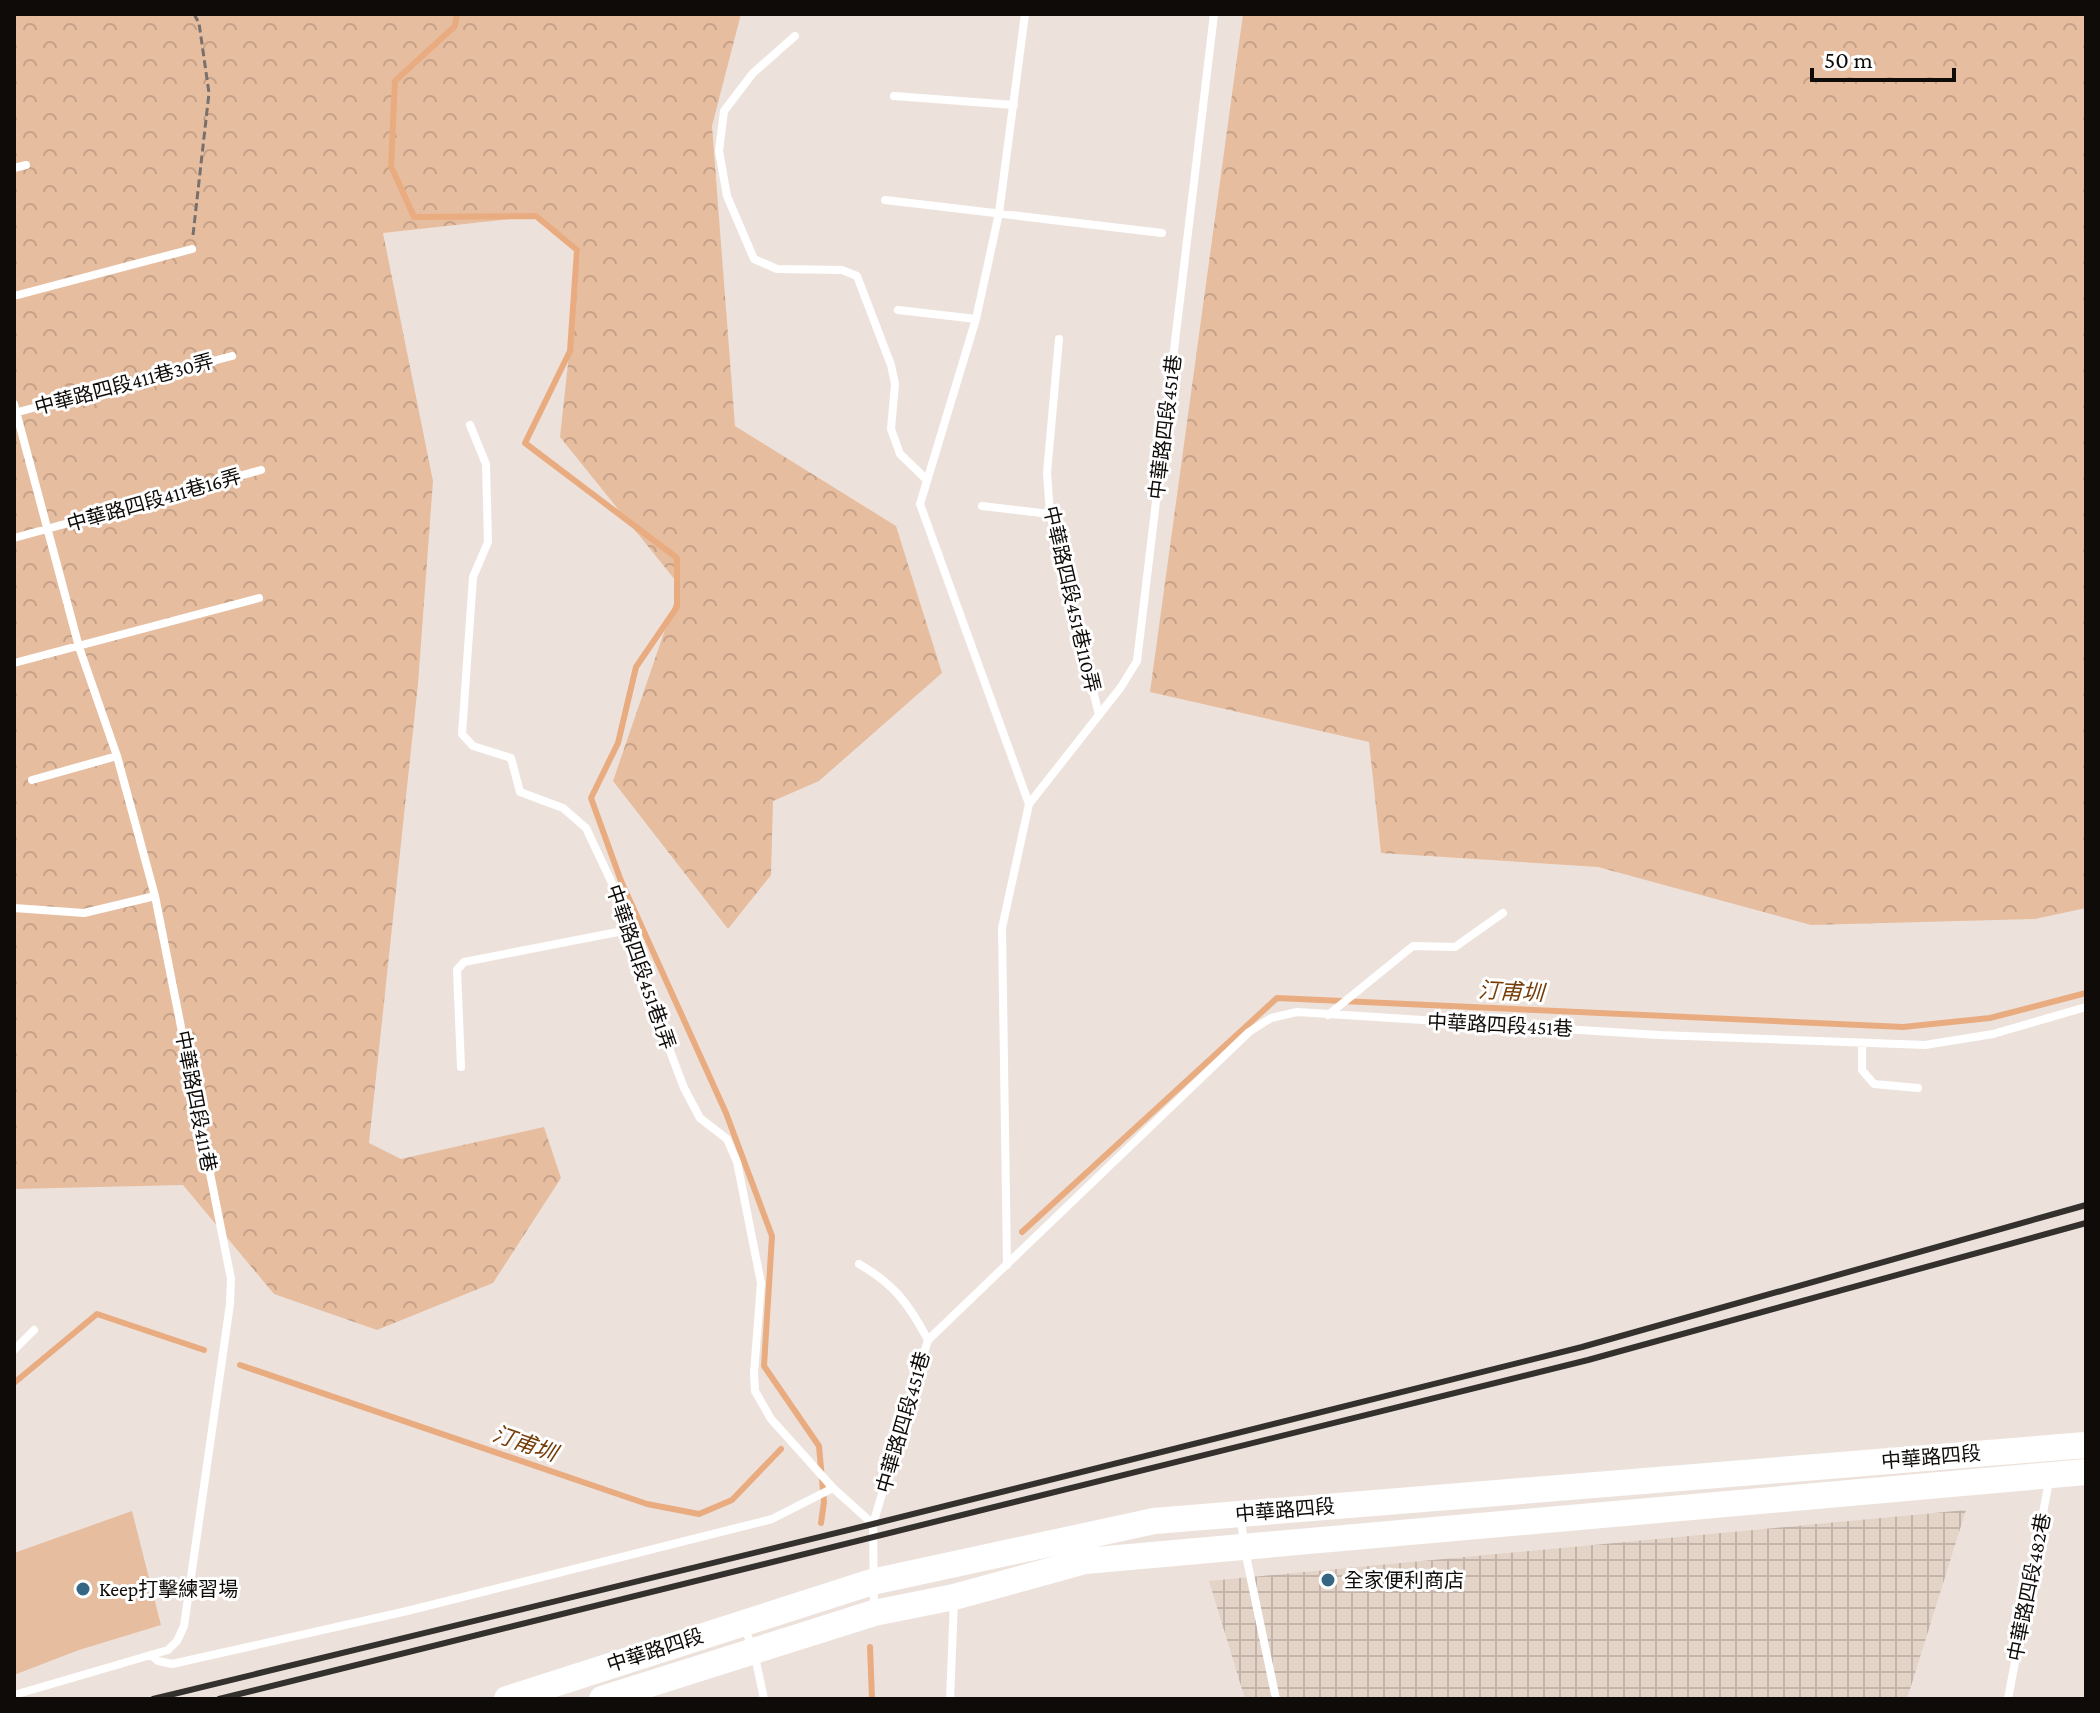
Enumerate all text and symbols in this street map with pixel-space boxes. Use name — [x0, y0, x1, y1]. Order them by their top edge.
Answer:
scale bar — [1812, 32, 1954, 82]
text: 50 m — [1824, 46, 1873, 73]
street label: 中華路四段411巷30弄 — [32, 350, 216, 418]
street label: 中華路四段451巷 — [1145, 353, 1185, 501]
street label: 中華路四段411巷16弄 — [64, 465, 244, 535]
street label: 中華路四段451巷110弄 — [1040, 504, 1104, 694]
street label: 中華路四段451巷1弄 — [602, 882, 680, 1052]
water label: 汀甫圳 — [1477, 977, 1548, 1006]
street label: 中華路四段451巷 — [1426, 1010, 1574, 1040]
street label: 中華路四段411巷 — [172, 1028, 220, 1174]
street label: 中華路四段451巷 — [872, 1349, 934, 1495]
water label: 汀甫圳 — [490, 1421, 563, 1467]
street label: 中華路四段 — [1880, 1442, 1982, 1472]
street label: 中華路四段 — [1234, 1495, 1336, 1525]
street label: 中華路四段482巷 — [2004, 1511, 2054, 1663]
place label: 全家便利商店 — [1344, 1569, 1464, 1591]
marker: 全家便利商店 — [1319, 1571, 1337, 1589]
place label: Keep打擊練習場 — [99, 1578, 238, 1601]
marker: Keep打擊練習場 — [74, 1580, 92, 1598]
street label: 中華路四段 — [604, 1624, 706, 1676]

